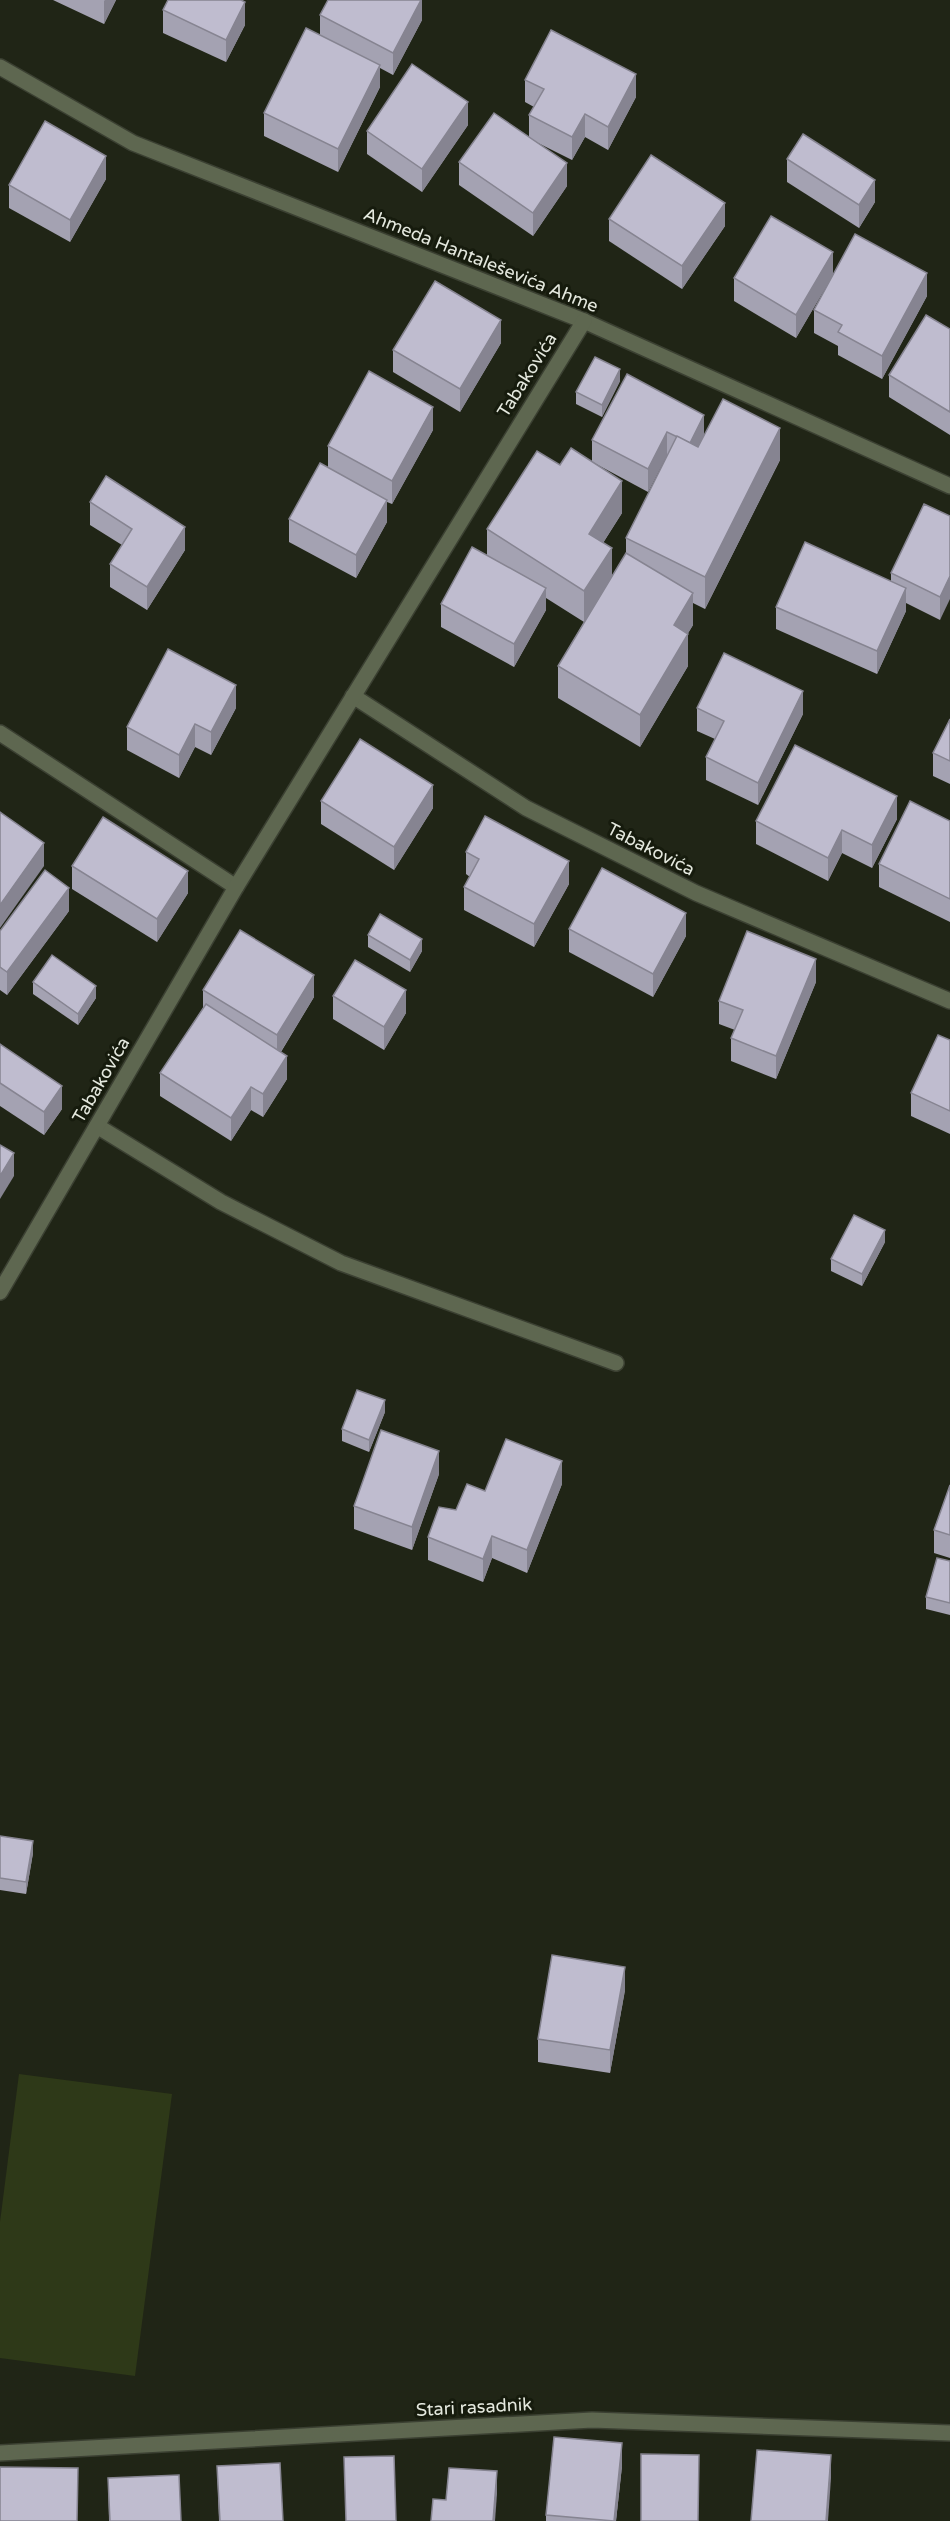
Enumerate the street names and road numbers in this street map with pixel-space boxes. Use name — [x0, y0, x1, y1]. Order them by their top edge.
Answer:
street label: Ahmeda Hantaleševića Ahme — [360, 203, 602, 317]
street label: Tabakovića — [492, 329, 562, 421]
street label: Tabakovića — [604, 818, 698, 880]
street label: Tabakovića — [68, 1033, 134, 1127]
street label: Stari rasadnik — [415, 2393, 533, 2421]

